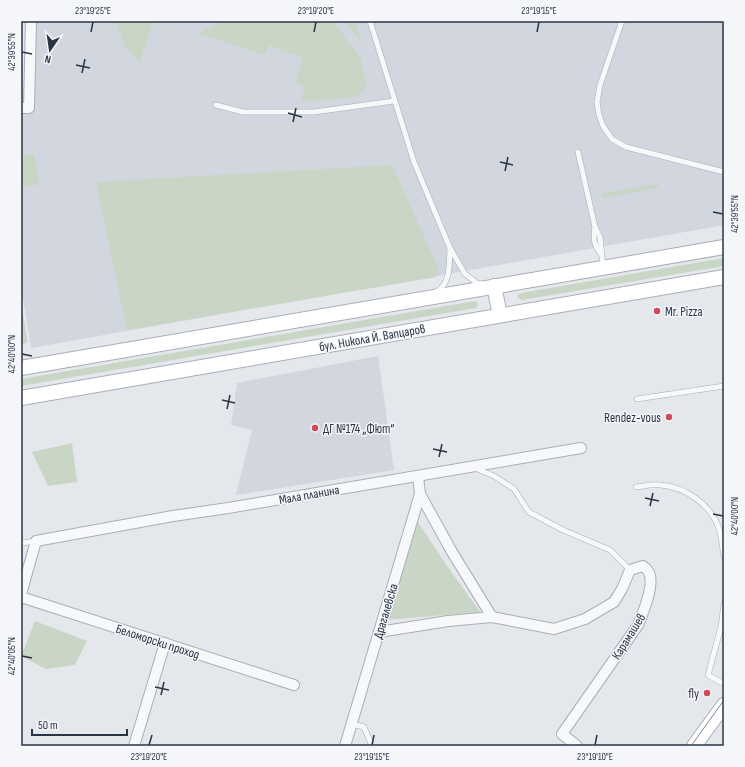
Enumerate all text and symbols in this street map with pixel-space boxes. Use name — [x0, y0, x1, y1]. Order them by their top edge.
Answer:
text: 23°19'25"E — [75, 5, 111, 17]
text: 23°19'20"E — [298, 5, 334, 17]
text: 23°19'15"E — [521, 5, 557, 17]
north arrow — [30, 30, 70, 70]
text: 42°39'55"N — [6, 33, 18, 71]
text: N — [43, 52, 52, 66]
text: 42°39'55"N — [729, 195, 741, 233]
place label: Mr. Pizza — [665, 304, 702, 320]
marker: Mr. Pizza — [652, 306, 662, 316]
street label: бул. Никола Й. Вапцаров — [318, 321, 427, 355]
text: 42°40'00"N — [6, 335, 18, 373]
place label: Rendez-vous — [604, 410, 661, 426]
marker: Rendez-vous — [664, 412, 674, 422]
place label: ДГ №174 „Фют“ — [323, 421, 394, 437]
marker: ДГ №174 „Фют“ — [310, 423, 320, 433]
street label: Мала планина — [278, 482, 341, 508]
text: 42°40'00"N — [729, 497, 741, 535]
street label: Драгалевска — [370, 582, 402, 641]
street label: Карамашев — [608, 610, 649, 663]
street label: Беломорски проход — [114, 621, 202, 663]
text: 42°40'05"N — [6, 637, 18, 675]
place label: fly — [688, 686, 699, 702]
marker: fly — [702, 688, 712, 698]
scale bar — [32, 711, 127, 737]
text: 50 m — [38, 718, 58, 733]
text: 23°19'20"E — [131, 751, 167, 763]
text: 23°19'15"E — [354, 751, 390, 763]
text: 23°19'10"E — [577, 751, 613, 763]

